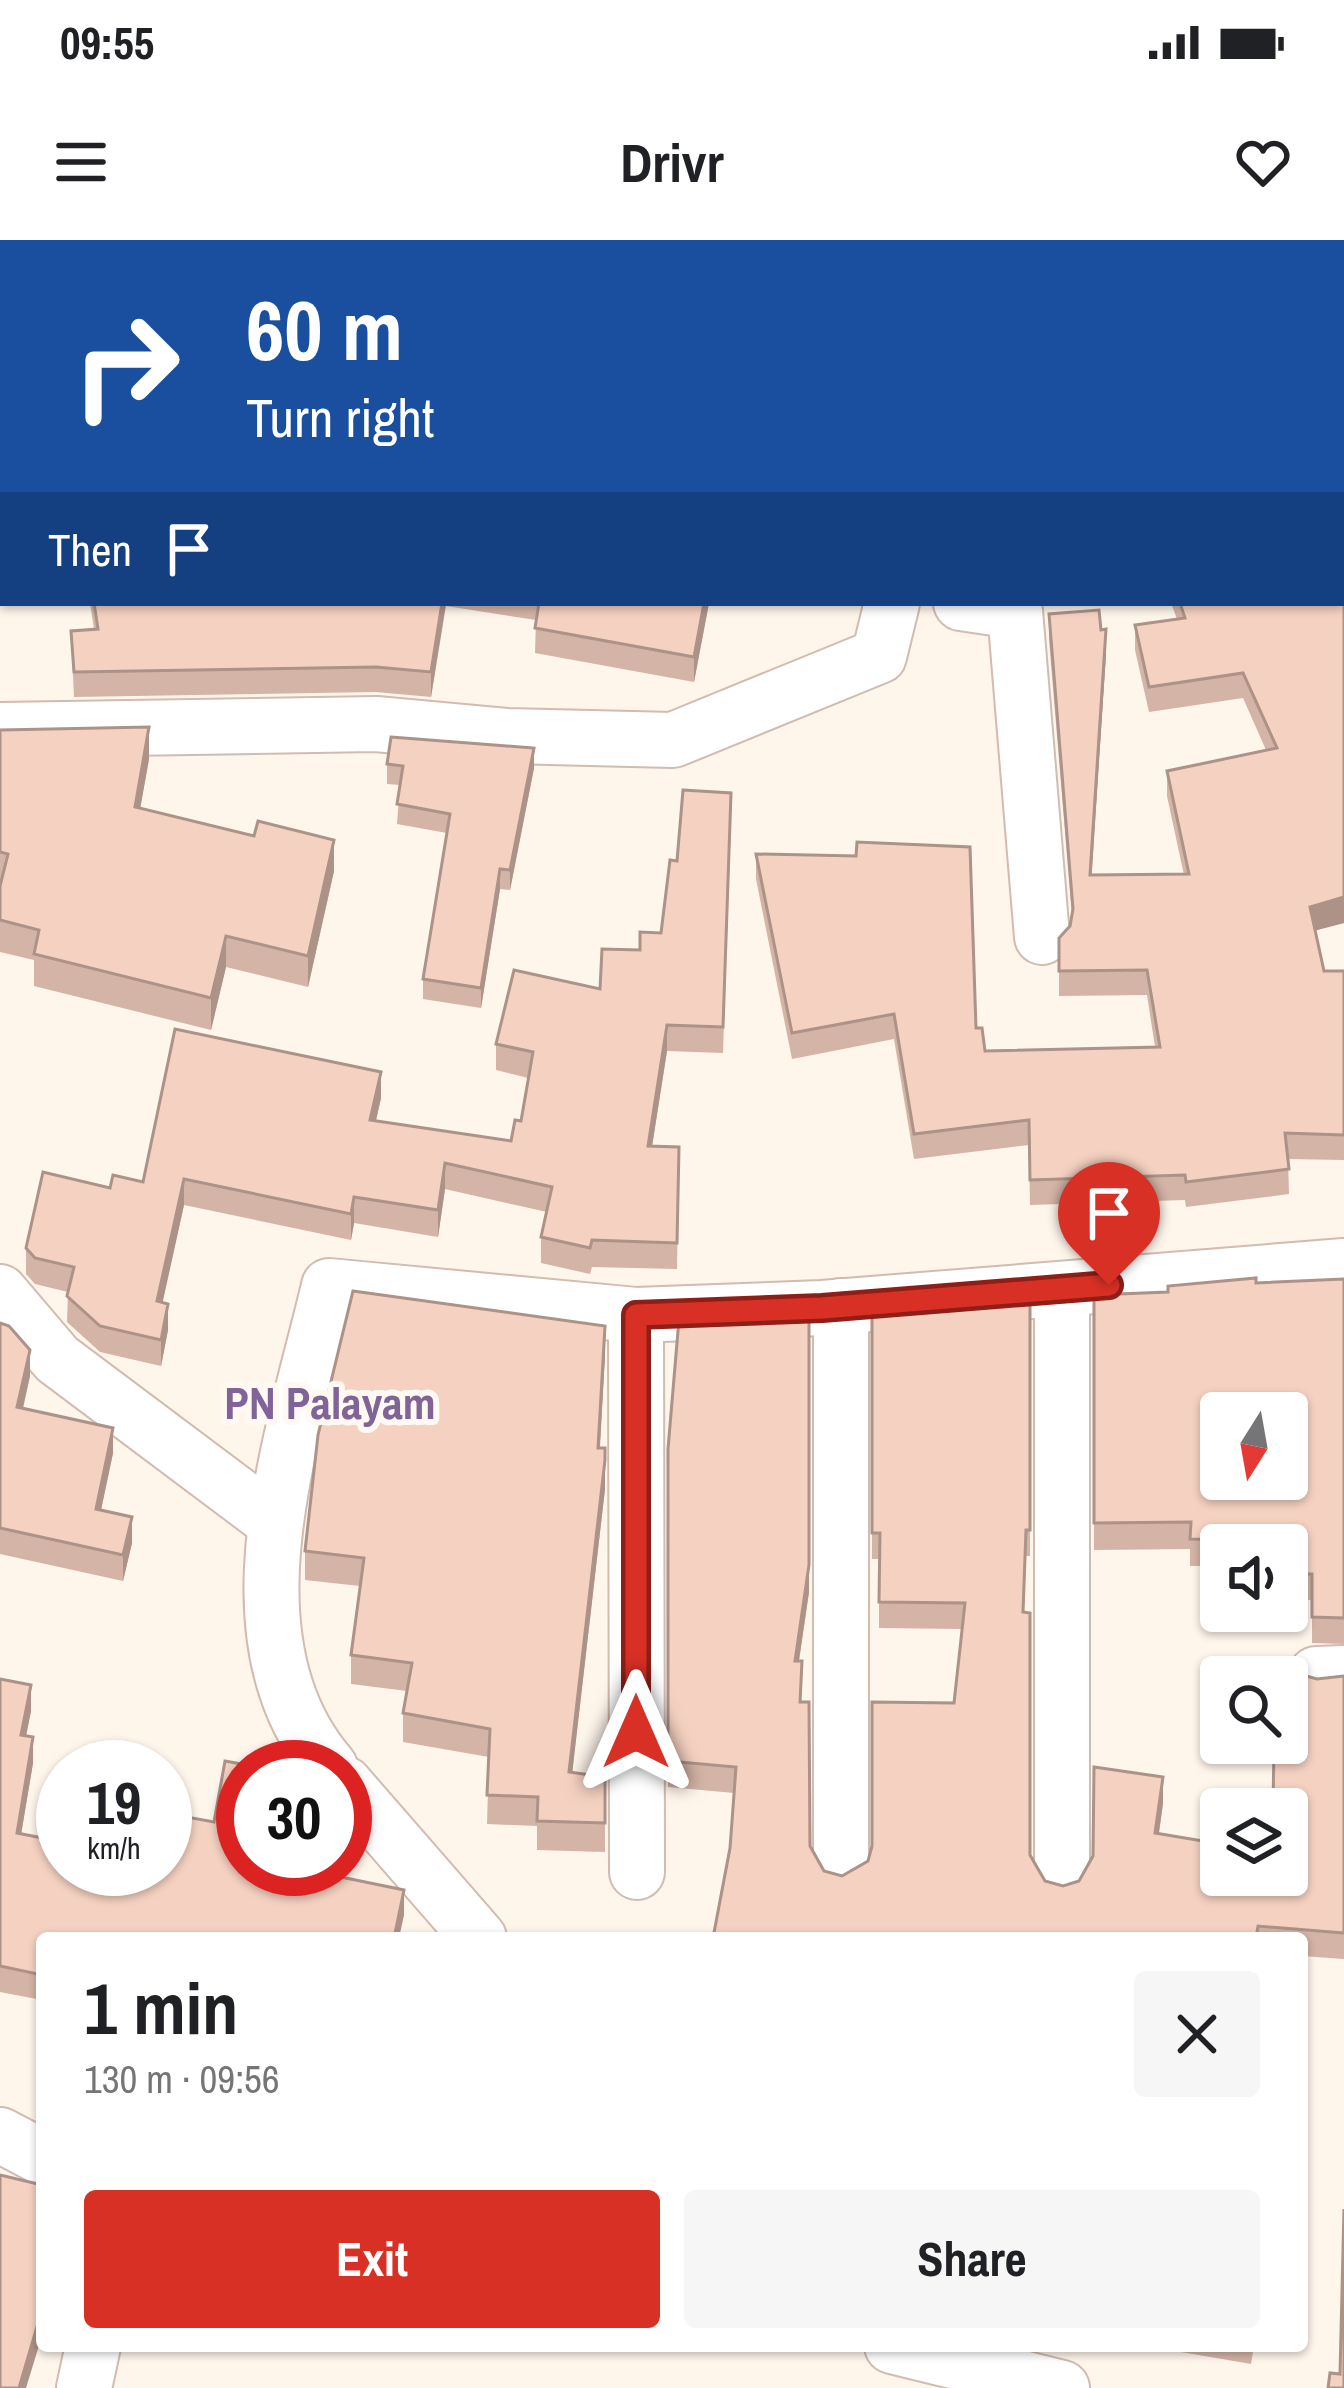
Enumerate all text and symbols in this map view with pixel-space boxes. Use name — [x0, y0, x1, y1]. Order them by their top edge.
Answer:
text: 09:55 — [60, 12, 154, 73]
text: Drivr — [620, 126, 724, 199]
icon: menu — [48, 129, 114, 195]
icon: heart — [1230, 129, 1296, 195]
text: 60 m — [246, 273, 403, 386]
icon: right — [48, 288, 204, 444]
text: Turn right — [246, 381, 434, 454]
icon: arrive — [156, 516, 222, 582]
text: Then — [48, 519, 132, 580]
pin — [1058, 1162, 1160, 1285]
icon: arrive — [1076, 1180, 1142, 1246]
district label: PN Palayam — [224, 1372, 436, 1433]
north arrow — [1200, 1392, 1308, 1500]
map controls — [1200, 1392, 1308, 1896]
button: sound — [1200, 1524, 1308, 1632]
button: search — [1200, 1656, 1308, 1764]
position arrow — [573, 1669, 699, 1795]
speed limit sign: 30 — [216, 1740, 372, 1896]
text: 19 — [87, 1762, 141, 1843]
button: layers — [1200, 1788, 1308, 1896]
text: km/h — [87, 1828, 141, 1868]
text: 1 min — [84, 1959, 238, 2056]
button: close — [1134, 1971, 1260, 2097]
text: 130 m · 09:56 — [84, 2053, 280, 2105]
button: Exit — [84, 2190, 660, 2328]
button: Share — [684, 2190, 1260, 2328]

